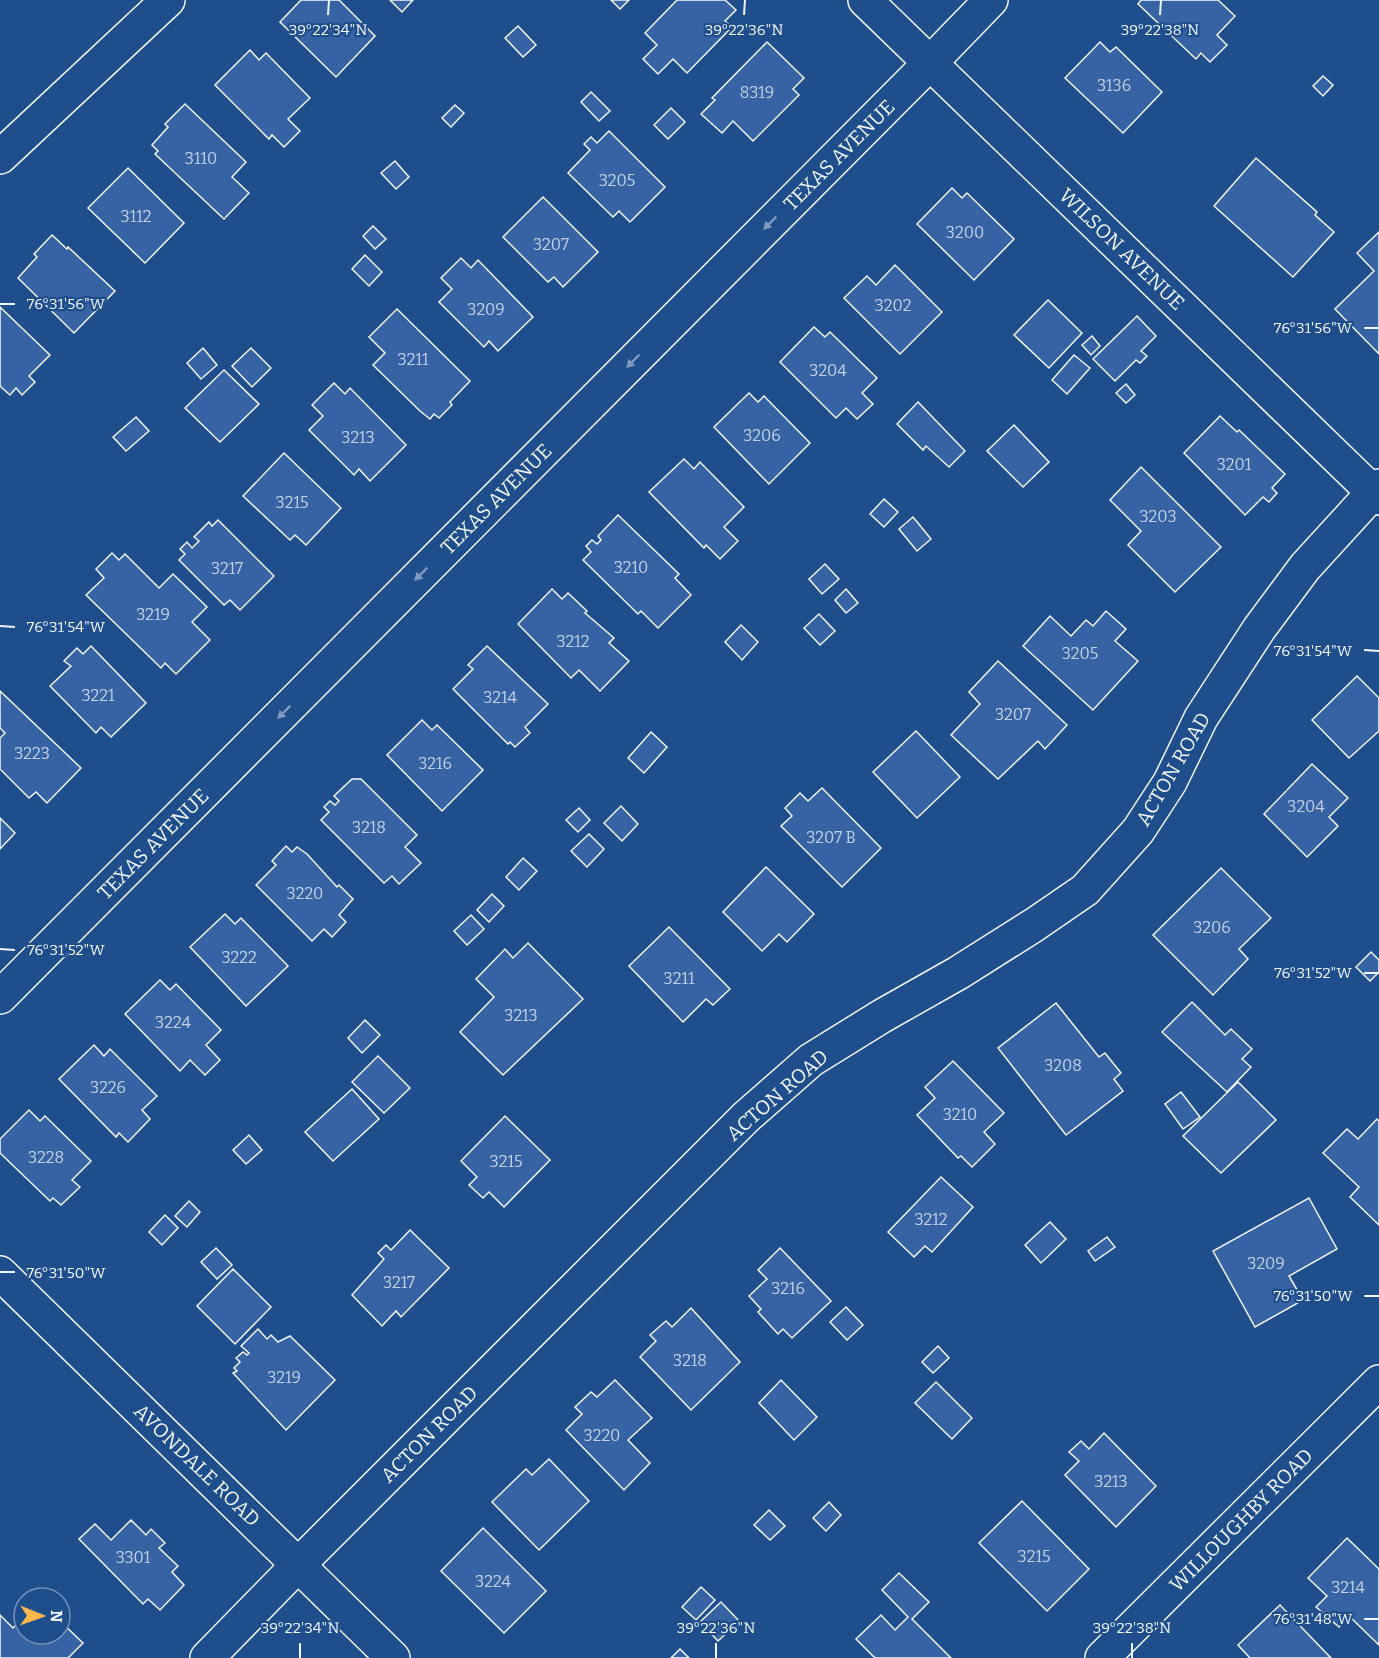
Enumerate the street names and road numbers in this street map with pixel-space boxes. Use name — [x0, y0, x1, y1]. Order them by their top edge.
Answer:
street label: TEXAS AVENUE — [779, 95, 899, 215]
street label: WILSON AVENUE — [1054, 183, 1190, 315]
street label: TEXAS AVENUE — [436, 439, 556, 559]
street label: ACTON ROAD — [1131, 708, 1215, 830]
street label: TEXAS AVENUE — [93, 784, 213, 904]
street label: ACTON ROAD — [721, 1044, 833, 1146]
street label: ACTON ROAD — [376, 1381, 482, 1487]
street label: AVONDALE ROAD — [129, 1399, 265, 1531]
street label: WILLOUGHBY ROAD — [1164, 1443, 1318, 1597]

